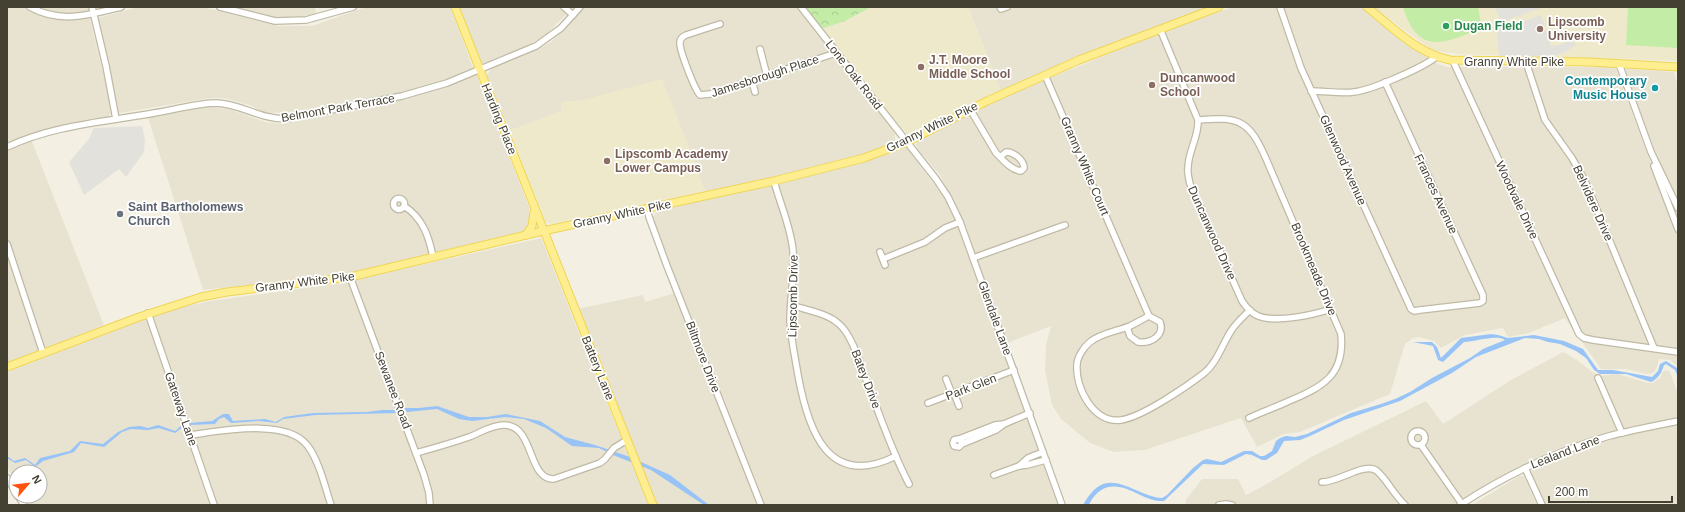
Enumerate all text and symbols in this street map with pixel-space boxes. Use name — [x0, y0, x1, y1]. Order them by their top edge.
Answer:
place label: Lipscomb University — [1548, 15, 1606, 43]
place label: Dugan Field — [1454, 19, 1523, 33]
marker: Dugan Field — [1441, 21, 1451, 31]
marker: Lipscomb University — [1535, 24, 1545, 34]
street label: Lone Oak Road — [823, 38, 885, 112]
street label: Jamesborough Place — [709, 52, 821, 100]
place label: J.T. Moore Middle School — [929, 53, 1010, 81]
street label: Granny White Pike — [1464, 55, 1564, 69]
marker: J.T. Moore Middle School — [916, 62, 926, 72]
place label: Duncanwood School — [1160, 71, 1235, 99]
place label: Contemporary Music House — [1565, 74, 1647, 102]
marker: Duncanwood School — [1147, 80, 1157, 90]
street label: Harding Place — [478, 81, 520, 157]
marker: Contemporary Music House — [1650, 83, 1660, 93]
street label: Belmont Park Terrace — [280, 91, 396, 125]
street label: Granny White Pike — [884, 99, 980, 155]
street label: Glenwood Avenue — [1317, 113, 1369, 208]
street label: Granny White Court — [1058, 114, 1112, 218]
place label: Lipscomb Academy Lower Campus — [615, 147, 728, 175]
street label: Frances Avenue — [1411, 152, 1461, 236]
marker: Lipscomb Academy Lower Campus — [602, 156, 612, 166]
street label: Woodvale Drive — [1493, 159, 1541, 242]
street label: Belvidere Drive — [1570, 163, 1616, 243]
street label: Duncanwood Drive — [1185, 184, 1239, 282]
street label: Granny White Pike — [572, 197, 673, 231]
place label: Saint Bartholomews Church — [128, 200, 244, 228]
marker: Saint Bartholomews Church — [115, 209, 125, 219]
street label: Brookmeade Drive — [1288, 221, 1340, 318]
street label: Lipscomb Drive — [785, 254, 801, 337]
street label: Granny White Pike — [254, 269, 356, 295]
street label: Glendale Lane — [975, 279, 1015, 357]
street label: Biltmore Drive — [683, 319, 723, 395]
street label: Battery Lane — [579, 334, 617, 402]
street label: Batey Drive — [848, 348, 884, 411]
street label: Sewanee Road — [372, 349, 414, 431]
street label: Gateway Lane — [162, 370, 200, 448]
street label: Park Glen — [944, 371, 998, 403]
street label: Lealand Lane — [1529, 432, 1602, 472]
north arrow — [8, 464, 48, 504]
text: N — [30, 473, 44, 486]
scale bar — [1549, 478, 1672, 504]
text: 200 m — [1555, 485, 1588, 499]

